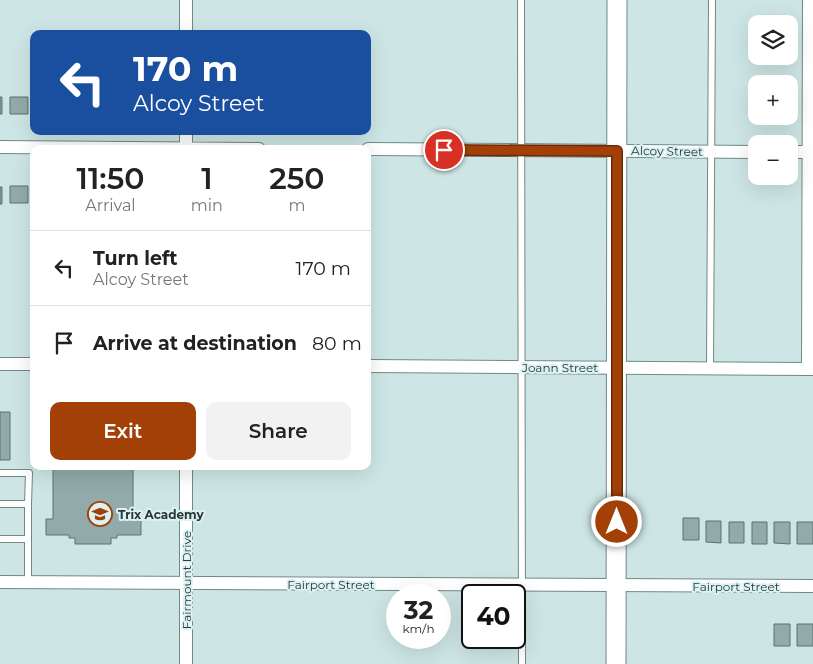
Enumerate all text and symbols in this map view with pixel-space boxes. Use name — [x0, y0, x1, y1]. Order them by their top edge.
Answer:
map controls — [748, 15, 798, 185]
button: layers — [748, 15, 798, 65]
text: 170 m — [133, 47, 238, 90]
icon: left — [50, 50, 115, 115]
button: + — [748, 75, 798, 125]
text: Alcoy Street — [133, 90, 265, 117]
pin — [423, 129, 465, 171]
button: − — [748, 135, 798, 185]
icon: arrive — [430, 136, 458, 164]
street label: Alcoy Street — [631, 143, 703, 159]
text: 11:50 — [76, 160, 144, 197]
text: 1 — [201, 160, 213, 197]
text: 250 — [269, 160, 325, 197]
text: Arrival — [85, 196, 136, 215]
text: min — [191, 196, 223, 215]
text: m — [288, 196, 305, 215]
text: Turn left — [93, 247, 178, 270]
icon: left — [50, 254, 78, 282]
text: 170 m — [296, 257, 351, 280]
text: Alcoy Street — [93, 270, 189, 289]
icon: arrive — [50, 329, 78, 357]
text: Arrive at destination — [93, 332, 297, 355]
text: 80 m — [312, 332, 362, 355]
street label: Joann Street — [521, 360, 598, 375]
button: Exit — [50, 402, 196, 460]
button: Share — [206, 402, 351, 460]
position arrow — [590, 495, 642, 547]
school or university icon: Trix Academy — [87, 501, 113, 527]
place label: Trix Academy — [118, 507, 205, 522]
street label: Fairmount Drive — [179, 531, 194, 629]
street label: Fairport Street — [287, 577, 375, 592]
street label: Fairport Street — [692, 579, 780, 594]
speed limit sign: 40 — [461, 584, 526, 649]
text: 32 — [404, 595, 433, 625]
text: km/h — [402, 621, 435, 636]

